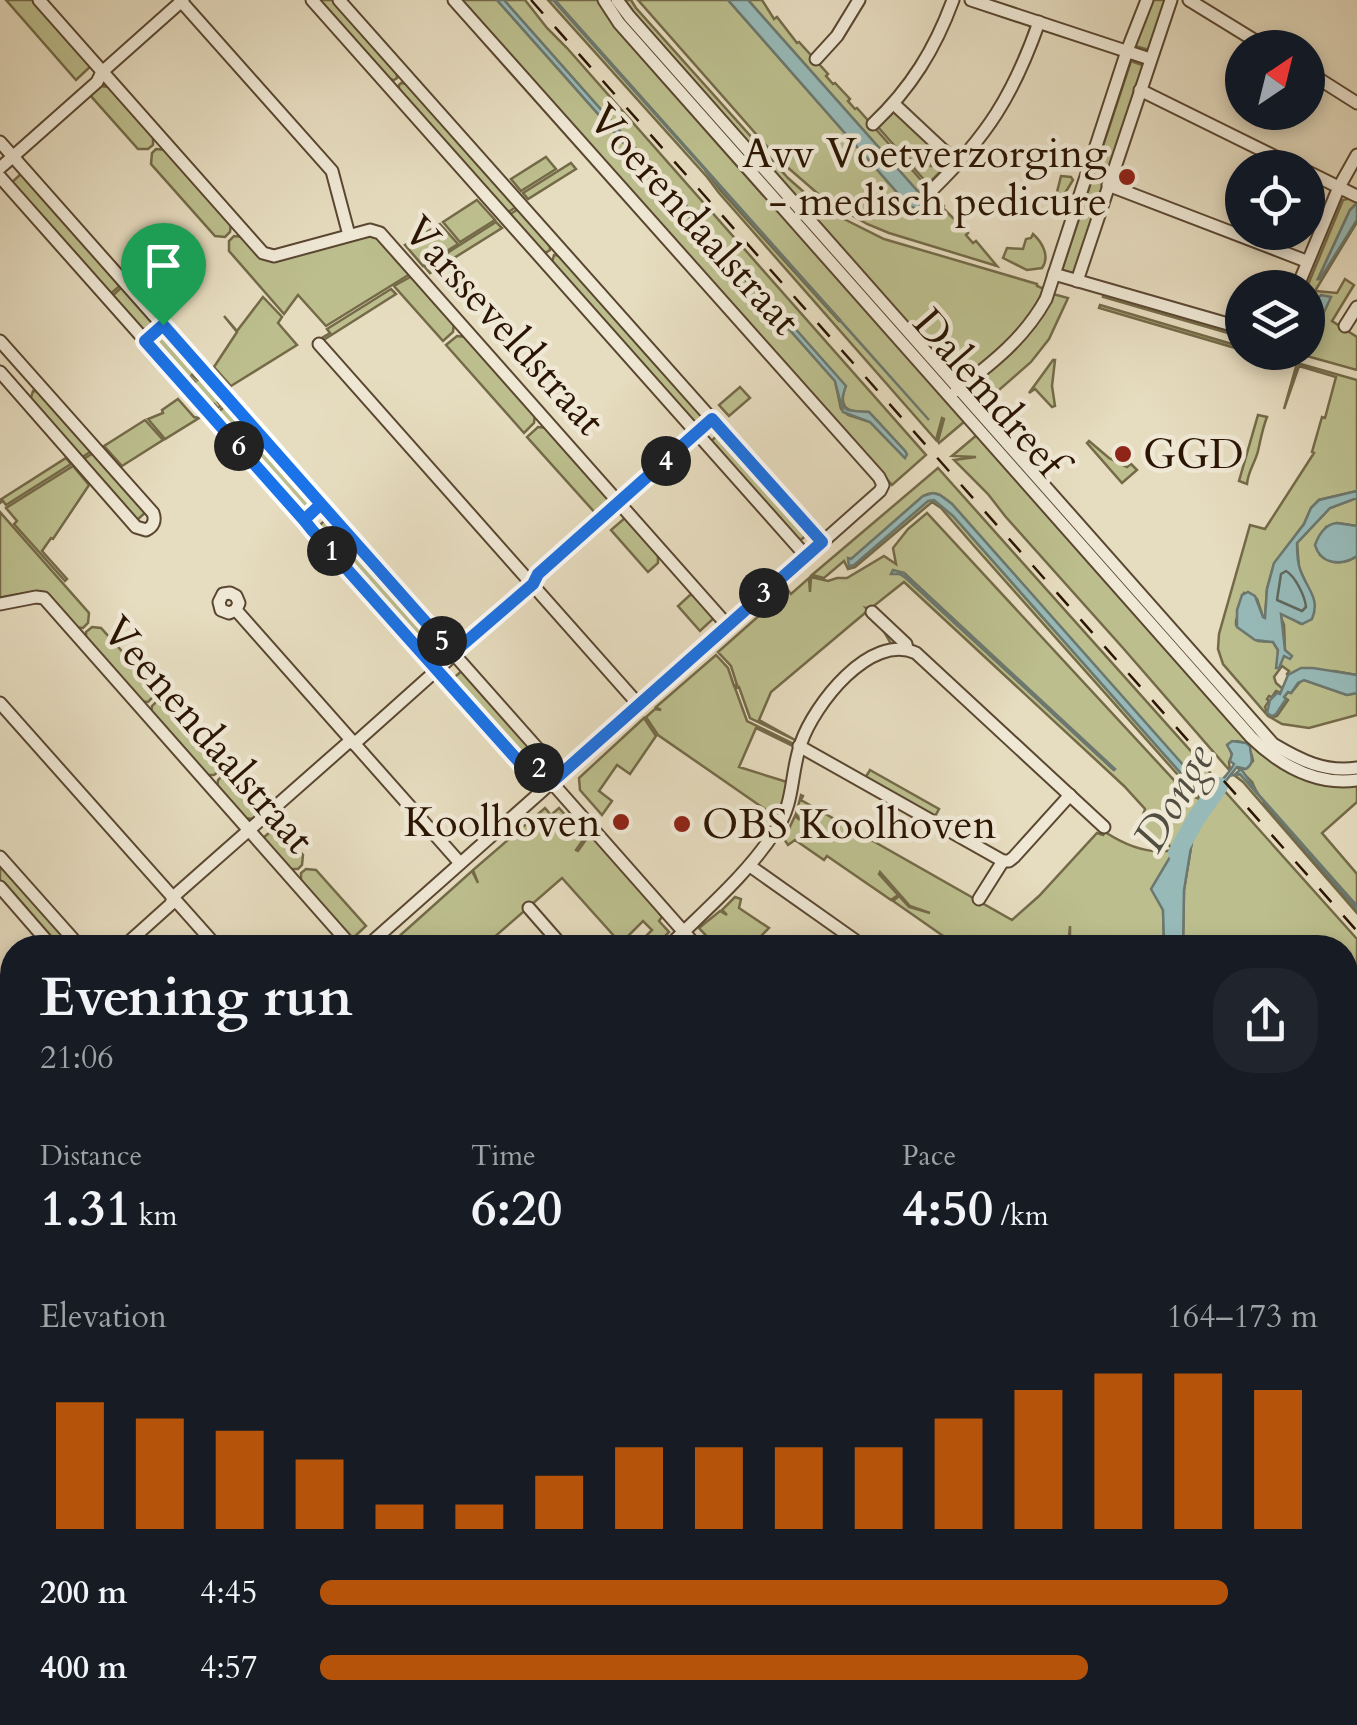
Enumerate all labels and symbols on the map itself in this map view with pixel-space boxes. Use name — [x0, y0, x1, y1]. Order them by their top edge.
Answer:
north arrow — [1225, 30, 1325, 130]
street label: Voerendaalstraat — [575, 92, 813, 348]
place label: Avv Voetverzorging - medisch pedicure — [742, 125, 1107, 230]
marker: Avv Voetverzorging - medisch pedicure — [1116, 166, 1138, 188]
street label: Varsseveldstraat — [390, 204, 618, 448]
pin — [121, 223, 206, 326]
street label: Dalemdreef — [900, 297, 1082, 494]
pin: 6 — [214, 421, 264, 471]
place label: GGD — [1143, 426, 1244, 483]
pin: 4 — [641, 436, 691, 486]
marker: GGD — [1112, 443, 1134, 465]
pin: 1 — [307, 526, 357, 576]
pin: 3 — [739, 568, 789, 618]
street label: Veenendaalstraat — [89, 604, 327, 866]
pin: 5 — [417, 616, 467, 666]
water label: Donge — [1119, 733, 1229, 863]
pin: 2 — [514, 743, 564, 793]
place label: Koolhoven — [404, 794, 601, 851]
place label: OBS Koolhoven — [702, 796, 997, 853]
marker: Koolhoven — [610, 811, 632, 833]
marker: OBS Koolhoven — [671, 813, 693, 835]

